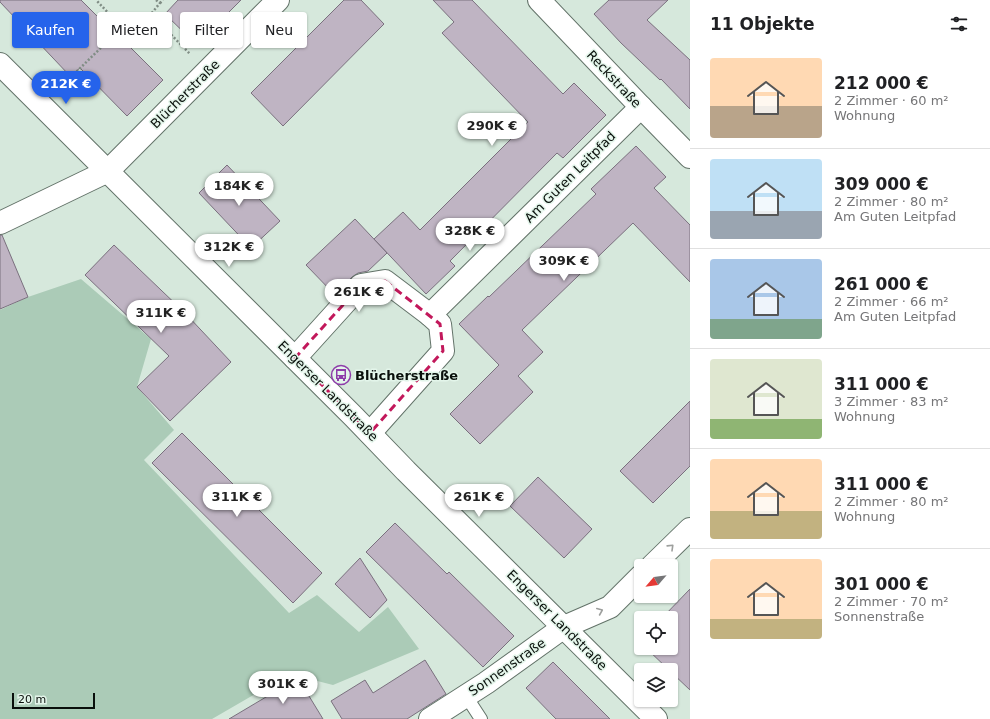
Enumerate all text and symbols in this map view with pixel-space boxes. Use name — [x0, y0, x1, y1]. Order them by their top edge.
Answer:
chip: Kaufen — [12, 12, 89, 48]
chip: Mieten — [97, 12, 172, 48]
chip: Filter — [180, 12, 243, 48]
chip: Neu — [251, 12, 307, 48]
icon: filters — [948, 13, 970, 35]
text: 11 Objekte — [710, 14, 815, 34]
street label: Reckstraße — [584, 47, 644, 111]
street label: Blücherstraße — [148, 57, 222, 131]
pin: 212K € — [33, 71, 99, 105]
text: 212 000 € — [834, 73, 929, 93]
icon: home — [742, 74, 790, 122]
text: 212K € — [41, 76, 91, 91]
text: 2 Zimmer · 60 m² — [834, 93, 949, 108]
text: Wohnung — [834, 108, 895, 123]
pin: 290K € — [459, 113, 525, 147]
text: 290K € — [467, 118, 517, 133]
street label: Am Guten Leitpfad — [521, 128, 619, 226]
pin: 184K € — [206, 173, 272, 207]
text: 309 000 € — [834, 174, 929, 194]
icon: home — [742, 175, 790, 223]
text: 184K € — [214, 178, 264, 193]
text: 2 Zimmer · 80 m² — [834, 194, 949, 209]
text: Am Guten Leitpfad — [834, 209, 956, 224]
pin: 328K € — [437, 218, 503, 252]
text: 328K € — [445, 223, 495, 238]
pin: 312K € — [196, 234, 262, 268]
text: 312K € — [204, 239, 254, 254]
pin: 309K € — [531, 248, 597, 282]
text: 309K € — [539, 253, 589, 268]
text: 261 000 € — [834, 274, 929, 294]
icon: home — [742, 275, 790, 323]
pin: 261K € — [326, 279, 392, 313]
text: 261K € — [334, 284, 384, 299]
text: 2 Zimmer · 66 m² — [834, 294, 949, 309]
pin: 311K € — [128, 300, 194, 334]
text: 311K € — [136, 305, 186, 320]
text: Am Guten Leitpfad — [834, 309, 956, 324]
street label: Engerser Landstraße — [275, 338, 381, 444]
bus stop icon: Blücherstraße — [330, 364, 352, 386]
place label: Blücherstraße — [355, 368, 458, 383]
text: 311 000 € — [834, 374, 929, 394]
icon: home — [742, 375, 790, 423]
text: 3 Zimmer · 83 m² — [834, 394, 949, 409]
text: Wohnung — [834, 409, 895, 424]
text: 311 000 € — [834, 474, 929, 494]
icon: home — [742, 475, 790, 523]
pin: 311K € — [204, 484, 270, 518]
pin: 261K € — [446, 484, 512, 518]
text: 311K € — [212, 489, 262, 504]
text: 261K € — [454, 489, 504, 504]
text: 2 Zimmer · 80 m² — [834, 494, 949, 509]
text: Wohnung — [834, 509, 895, 524]
one-way arrow — [666, 544, 674, 552]
north arrow — [634, 559, 678, 603]
map controls — [634, 559, 678, 707]
street label: Engerser Landstraße — [504, 567, 610, 673]
text: 301 000 € — [834, 574, 929, 594]
icon: home — [742, 575, 790, 623]
text: 2 Zimmer · 70 m² — [834, 594, 949, 609]
one-way arrow — [595, 608, 603, 616]
text: Sonnenstraße — [834, 609, 924, 624]
button: locate — [634, 611, 678, 655]
street label: Sonnenstraße — [466, 635, 548, 699]
button: layers — [634, 663, 678, 707]
pin: 301K € — [250, 671, 316, 705]
text: 301K € — [258, 676, 308, 691]
scale bar — [12, 691, 95, 710]
text: 20 m — [18, 693, 46, 706]

